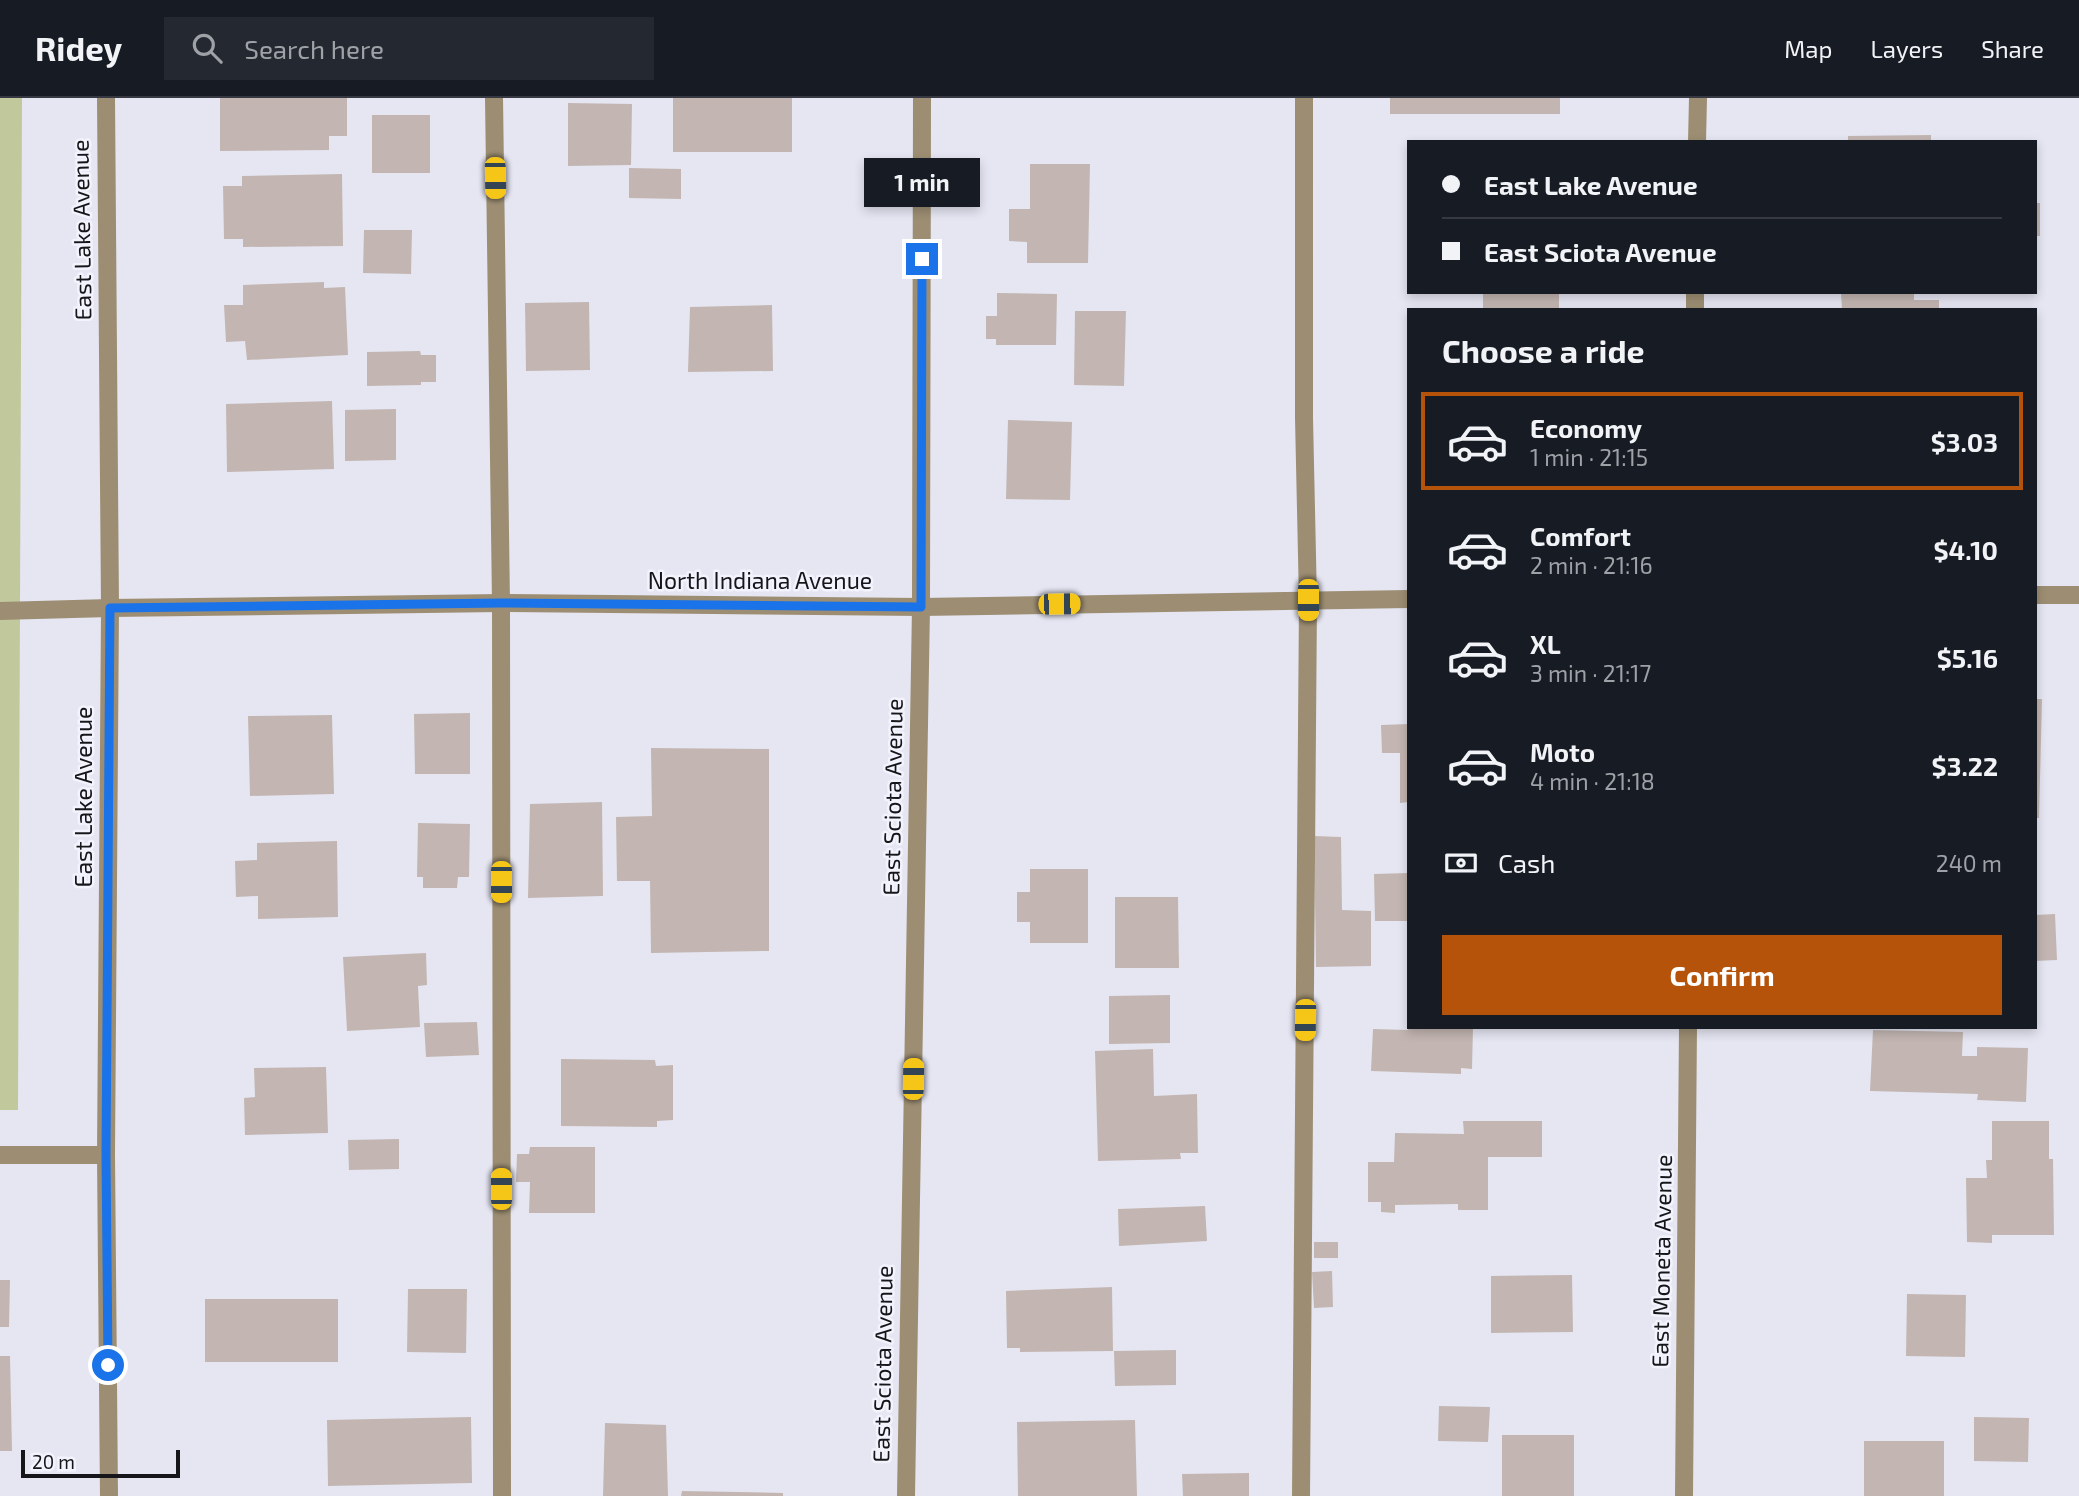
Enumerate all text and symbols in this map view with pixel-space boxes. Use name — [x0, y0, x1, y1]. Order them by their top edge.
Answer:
search box — [164, 17, 654, 80]
text: Ridey — [35, 28, 122, 68]
icon: search — [188, 29, 226, 67]
text: Search here — [244, 33, 384, 64]
text: Map — [1784, 34, 1832, 63]
text: Layers — [1870, 34, 1943, 63]
text: Share — [1981, 34, 2044, 63]
street label: East Lake Avenue — [65, 139, 97, 321]
car — [485, 157, 506, 199]
callout: 1 min — [864, 158, 980, 206]
text: 1 min — [894, 168, 950, 196]
text: East Lake Avenue — [1484, 169, 1698, 200]
text: East Sciota Avenue — [1484, 236, 1717, 267]
route end — [906, 243, 938, 275]
text: Choose a ride — [1442, 331, 1645, 369]
icon: car — [1446, 410, 1509, 473]
text: Economy — [1530, 412, 1642, 443]
text: $3.03 — [1931, 426, 1998, 457]
text: 1 min · 21:15 — [1530, 443, 1648, 471]
icon: car — [1446, 518, 1509, 581]
text: Comfort — [1530, 520, 1631, 551]
text: $4.10 — [1934, 534, 1998, 565]
text: 2 min · 21:16 — [1530, 551, 1653, 579]
street label: North Indiana Avenue — [648, 566, 872, 594]
car — [1298, 579, 1319, 621]
car — [1038, 593, 1081, 615]
icon: car — [1446, 626, 1509, 689]
text: XL — [1530, 628, 1561, 659]
text: $5.16 — [1937, 642, 1998, 673]
text: 3 min · 21:17 — [1530, 659, 1651, 687]
street label: East Sciota Avenue — [876, 698, 908, 896]
street label: East Lake Avenue — [69, 707, 97, 887]
icon: car — [1446, 734, 1509, 797]
text: Moto — [1530, 736, 1595, 767]
text: $3.22 — [1932, 750, 1998, 781]
text: 4 min · 21:18 — [1530, 767, 1655, 795]
icon: cash — [1442, 844, 1480, 882]
text: Cash — [1498, 847, 1555, 878]
text: 240 m — [1936, 849, 2002, 877]
car — [491, 861, 512, 903]
button: Confirm — [1442, 935, 2002, 1015]
car — [1295, 999, 1316, 1041]
car — [903, 1058, 924, 1100]
street label: East Moneta Avenue — [1645, 1154, 1677, 1368]
car — [491, 1168, 512, 1210]
street label: East Sciota Avenue — [866, 1265, 898, 1463]
route start — [92, 1349, 124, 1381]
scale bar — [21, 1447, 180, 1479]
text: 20 m — [32, 1450, 75, 1473]

